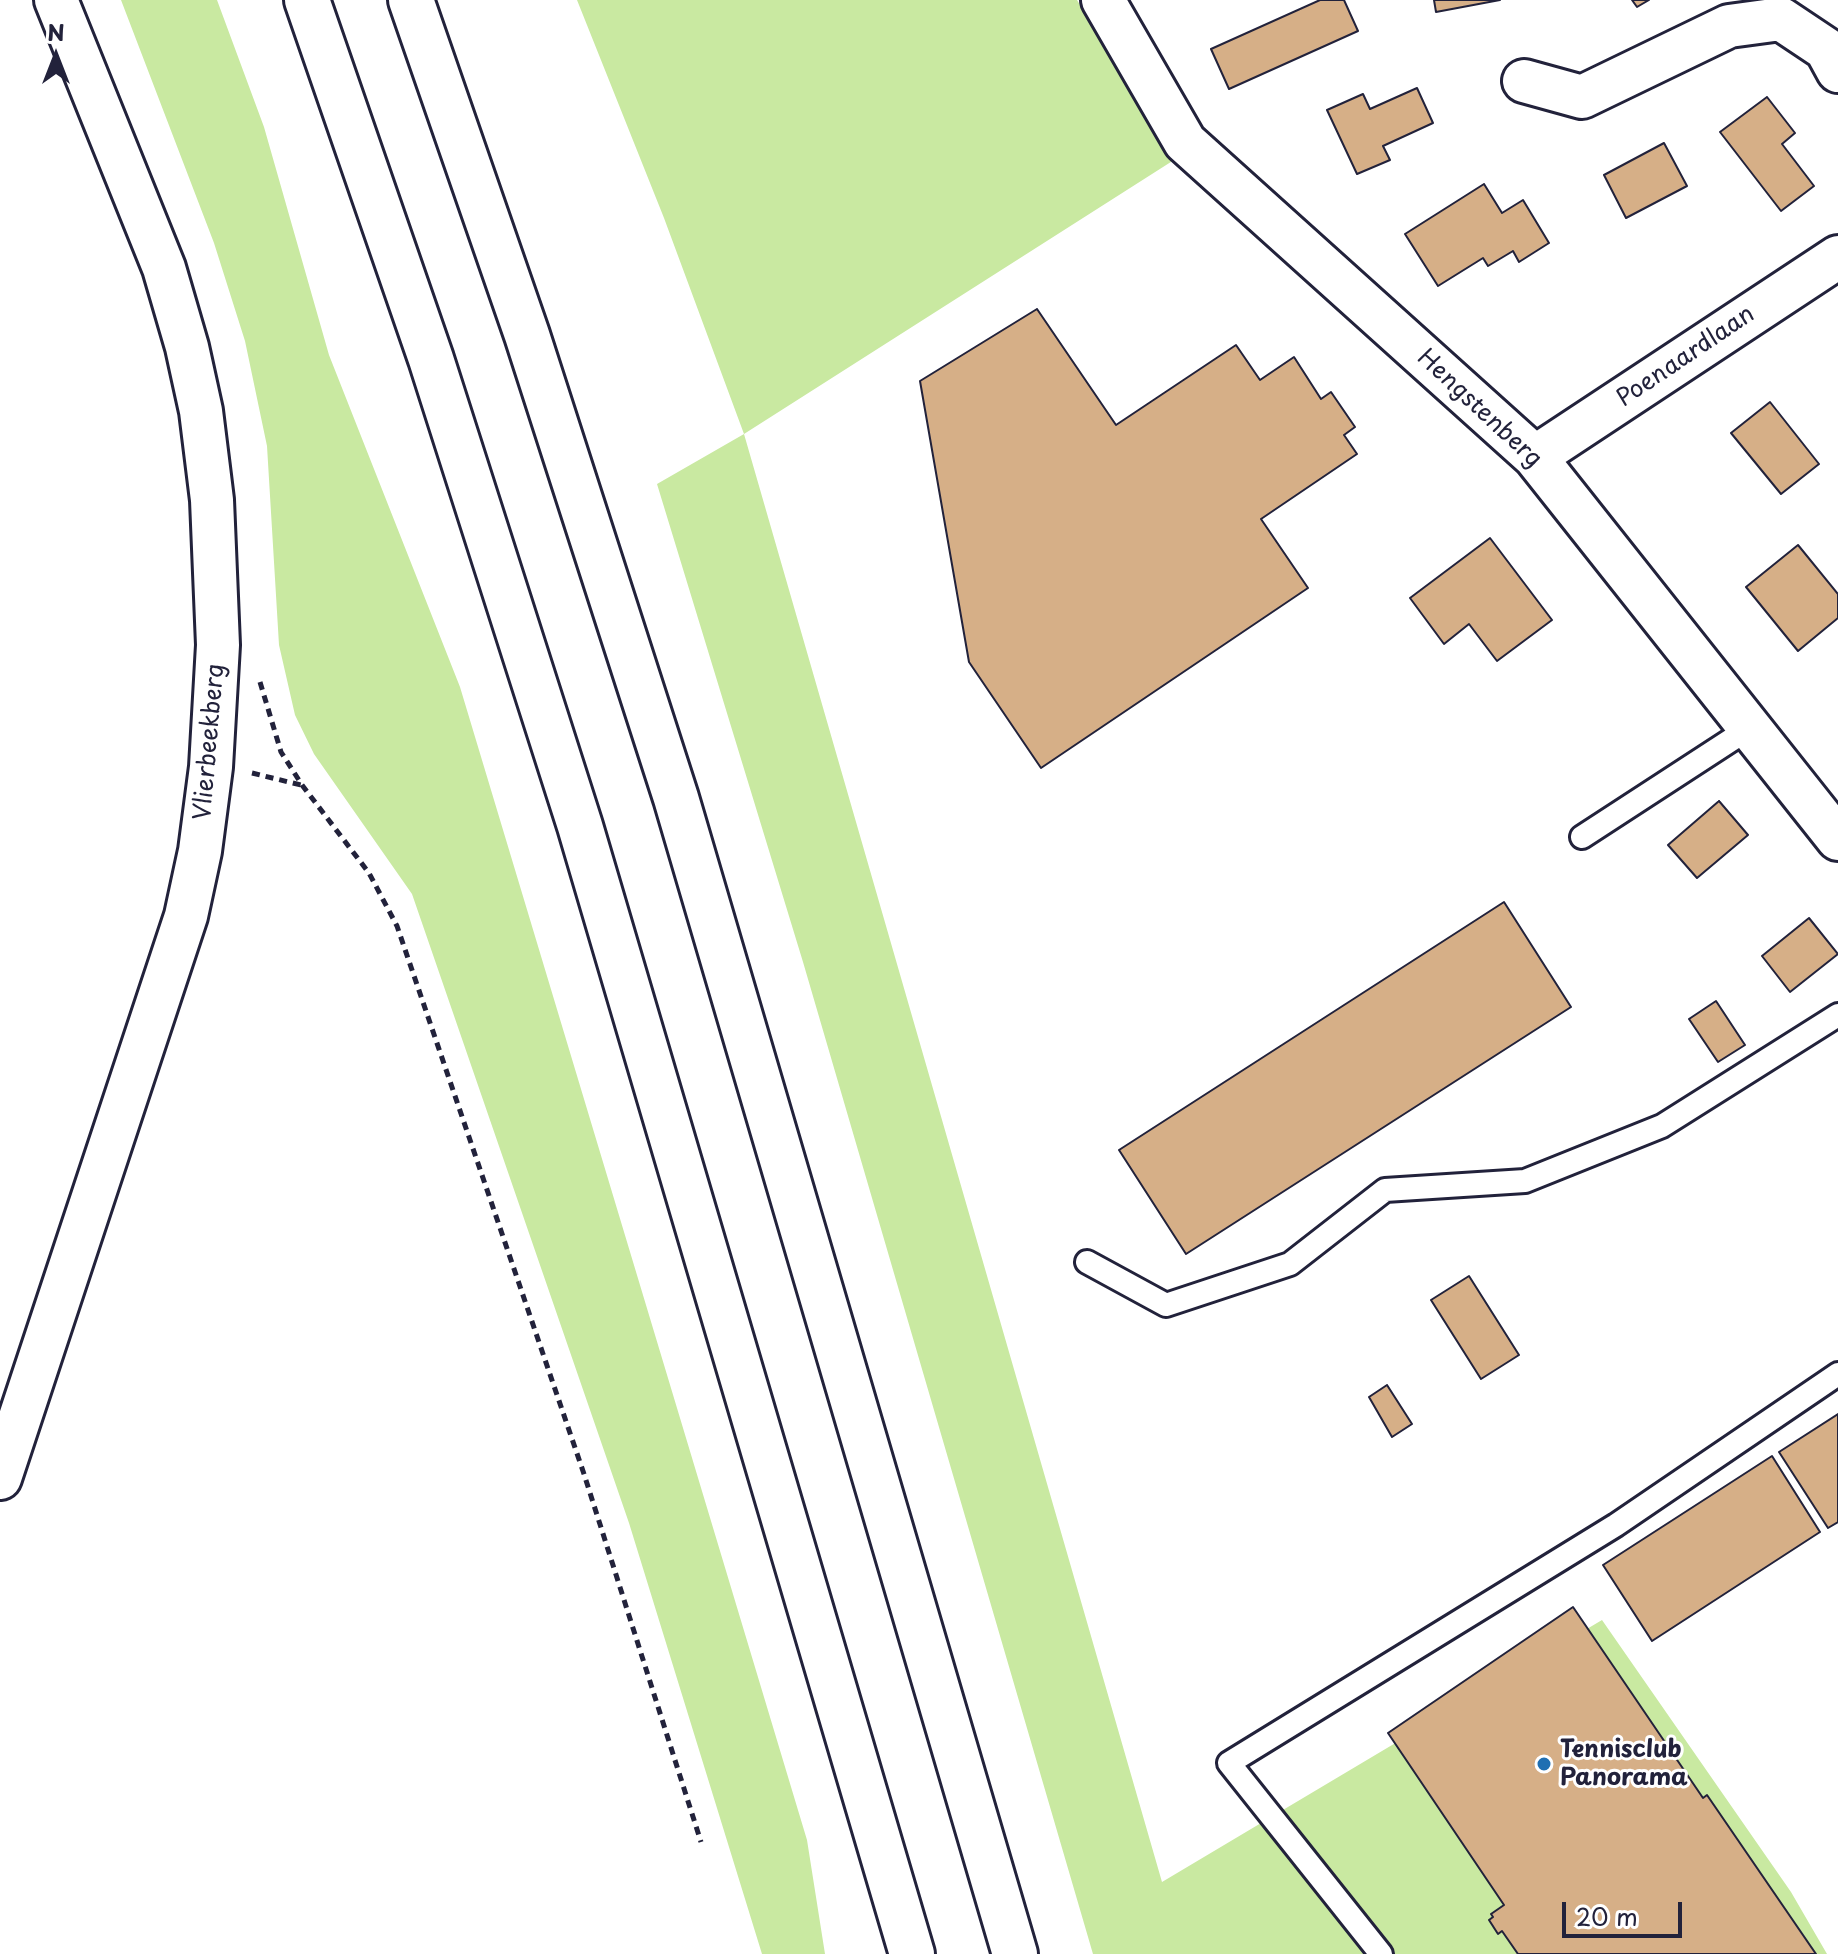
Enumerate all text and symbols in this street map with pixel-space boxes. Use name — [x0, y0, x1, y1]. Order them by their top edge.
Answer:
text: N — [47, 15, 65, 48]
north arrow — [16, 16, 96, 96]
street label: Poenaardlaan — [1612, 300, 1760, 414]
street label: Hengstenberg — [1411, 344, 1547, 474]
street label: Vlierbeekberg — [189, 663, 231, 821]
place label: Tennisclub Panorama — [1560, 1736, 1688, 1792]
marker: Tennisclub Panorama — [1535, 1755, 1553, 1773]
scale bar — [1566, 1886, 1686, 1936]
text: 20 m — [1576, 1898, 1638, 1934]

